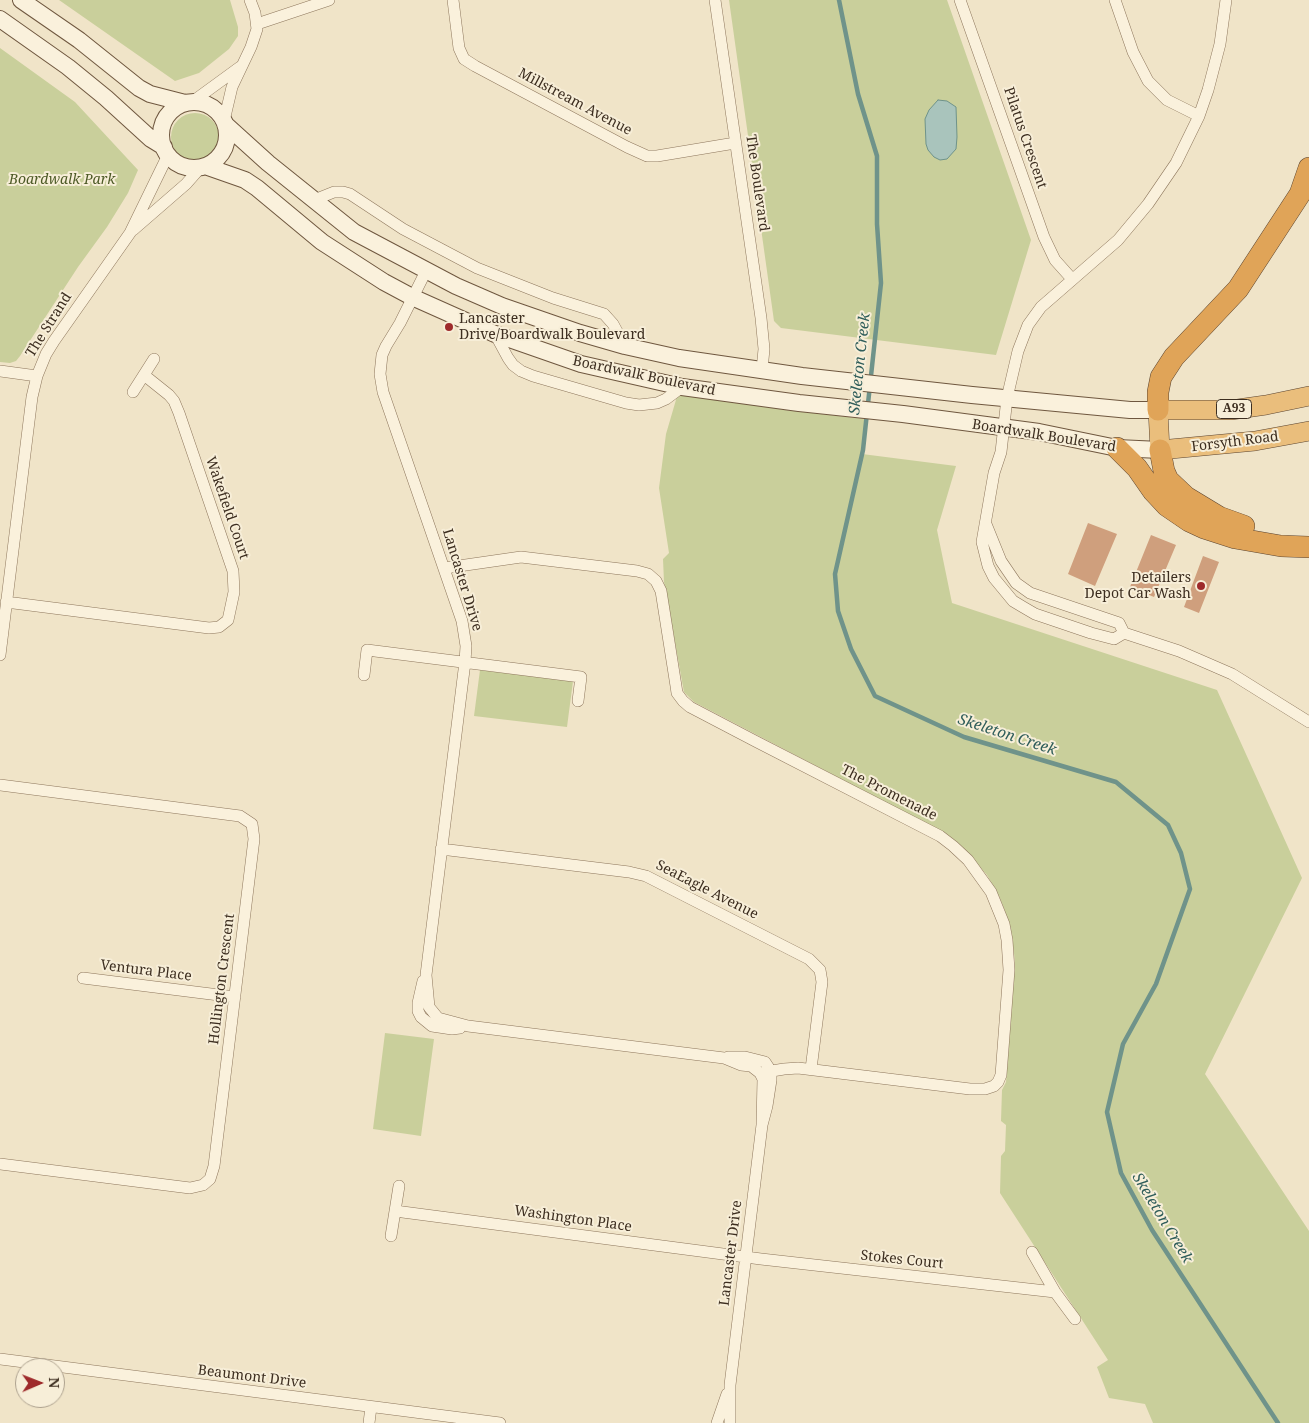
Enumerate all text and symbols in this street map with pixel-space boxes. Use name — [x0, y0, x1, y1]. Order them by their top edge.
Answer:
street label: Millstream Avenue — [515, 65, 635, 139]
street label: Pilatus Crescent — [1000, 85, 1050, 191]
street label: The Boulevard — [742, 133, 772, 233]
park label: Boardwalk Park — [9, 172, 115, 188]
street label: The Strand — [23, 290, 75, 360]
place label: Lancaster Drive/Boardwalk Boulevard — [459, 311, 645, 344]
water label: Skeleton Creek — [846, 312, 874, 416]
marker: Lancaster Drive/Boardwalk Boulevard — [443, 321, 455, 333]
street label: Boardwalk Boulevard — [571, 353, 717, 399]
road number: A93 — [1216, 399, 1252, 418]
street label: Boardwalk Boulevard — [971, 416, 1117, 456]
street label: Forsyth Road — [1190, 428, 1280, 456]
street label: Wakefield Court — [202, 454, 252, 562]
street label: Lancaster Drive — [438, 527, 486, 633]
place label: Detailers Depot Car Wash — [1085, 570, 1191, 602]
marker: Detailers Depot Car Wash — [1195, 580, 1207, 592]
water label: Skeleton Creek — [956, 711, 1058, 759]
street label: The Promenade — [838, 762, 940, 824]
street label: SeaEagle Avenue — [653, 857, 761, 923]
street label: Hollington Crescent — [206, 913, 238, 1045]
street label: Ventura Place — [99, 957, 193, 985]
water label: Skeleton Creek — [1128, 1170, 1196, 1266]
street label: Lancaster Drive — [716, 1199, 746, 1307]
street label: Washington Place — [513, 1202, 633, 1236]
street label: Stokes Court — [860, 1247, 944, 1273]
north arrow — [15, 1358, 65, 1408]
street label: Beaumont Drive — [197, 1362, 307, 1392]
text: N — [45, 1377, 64, 1388]

